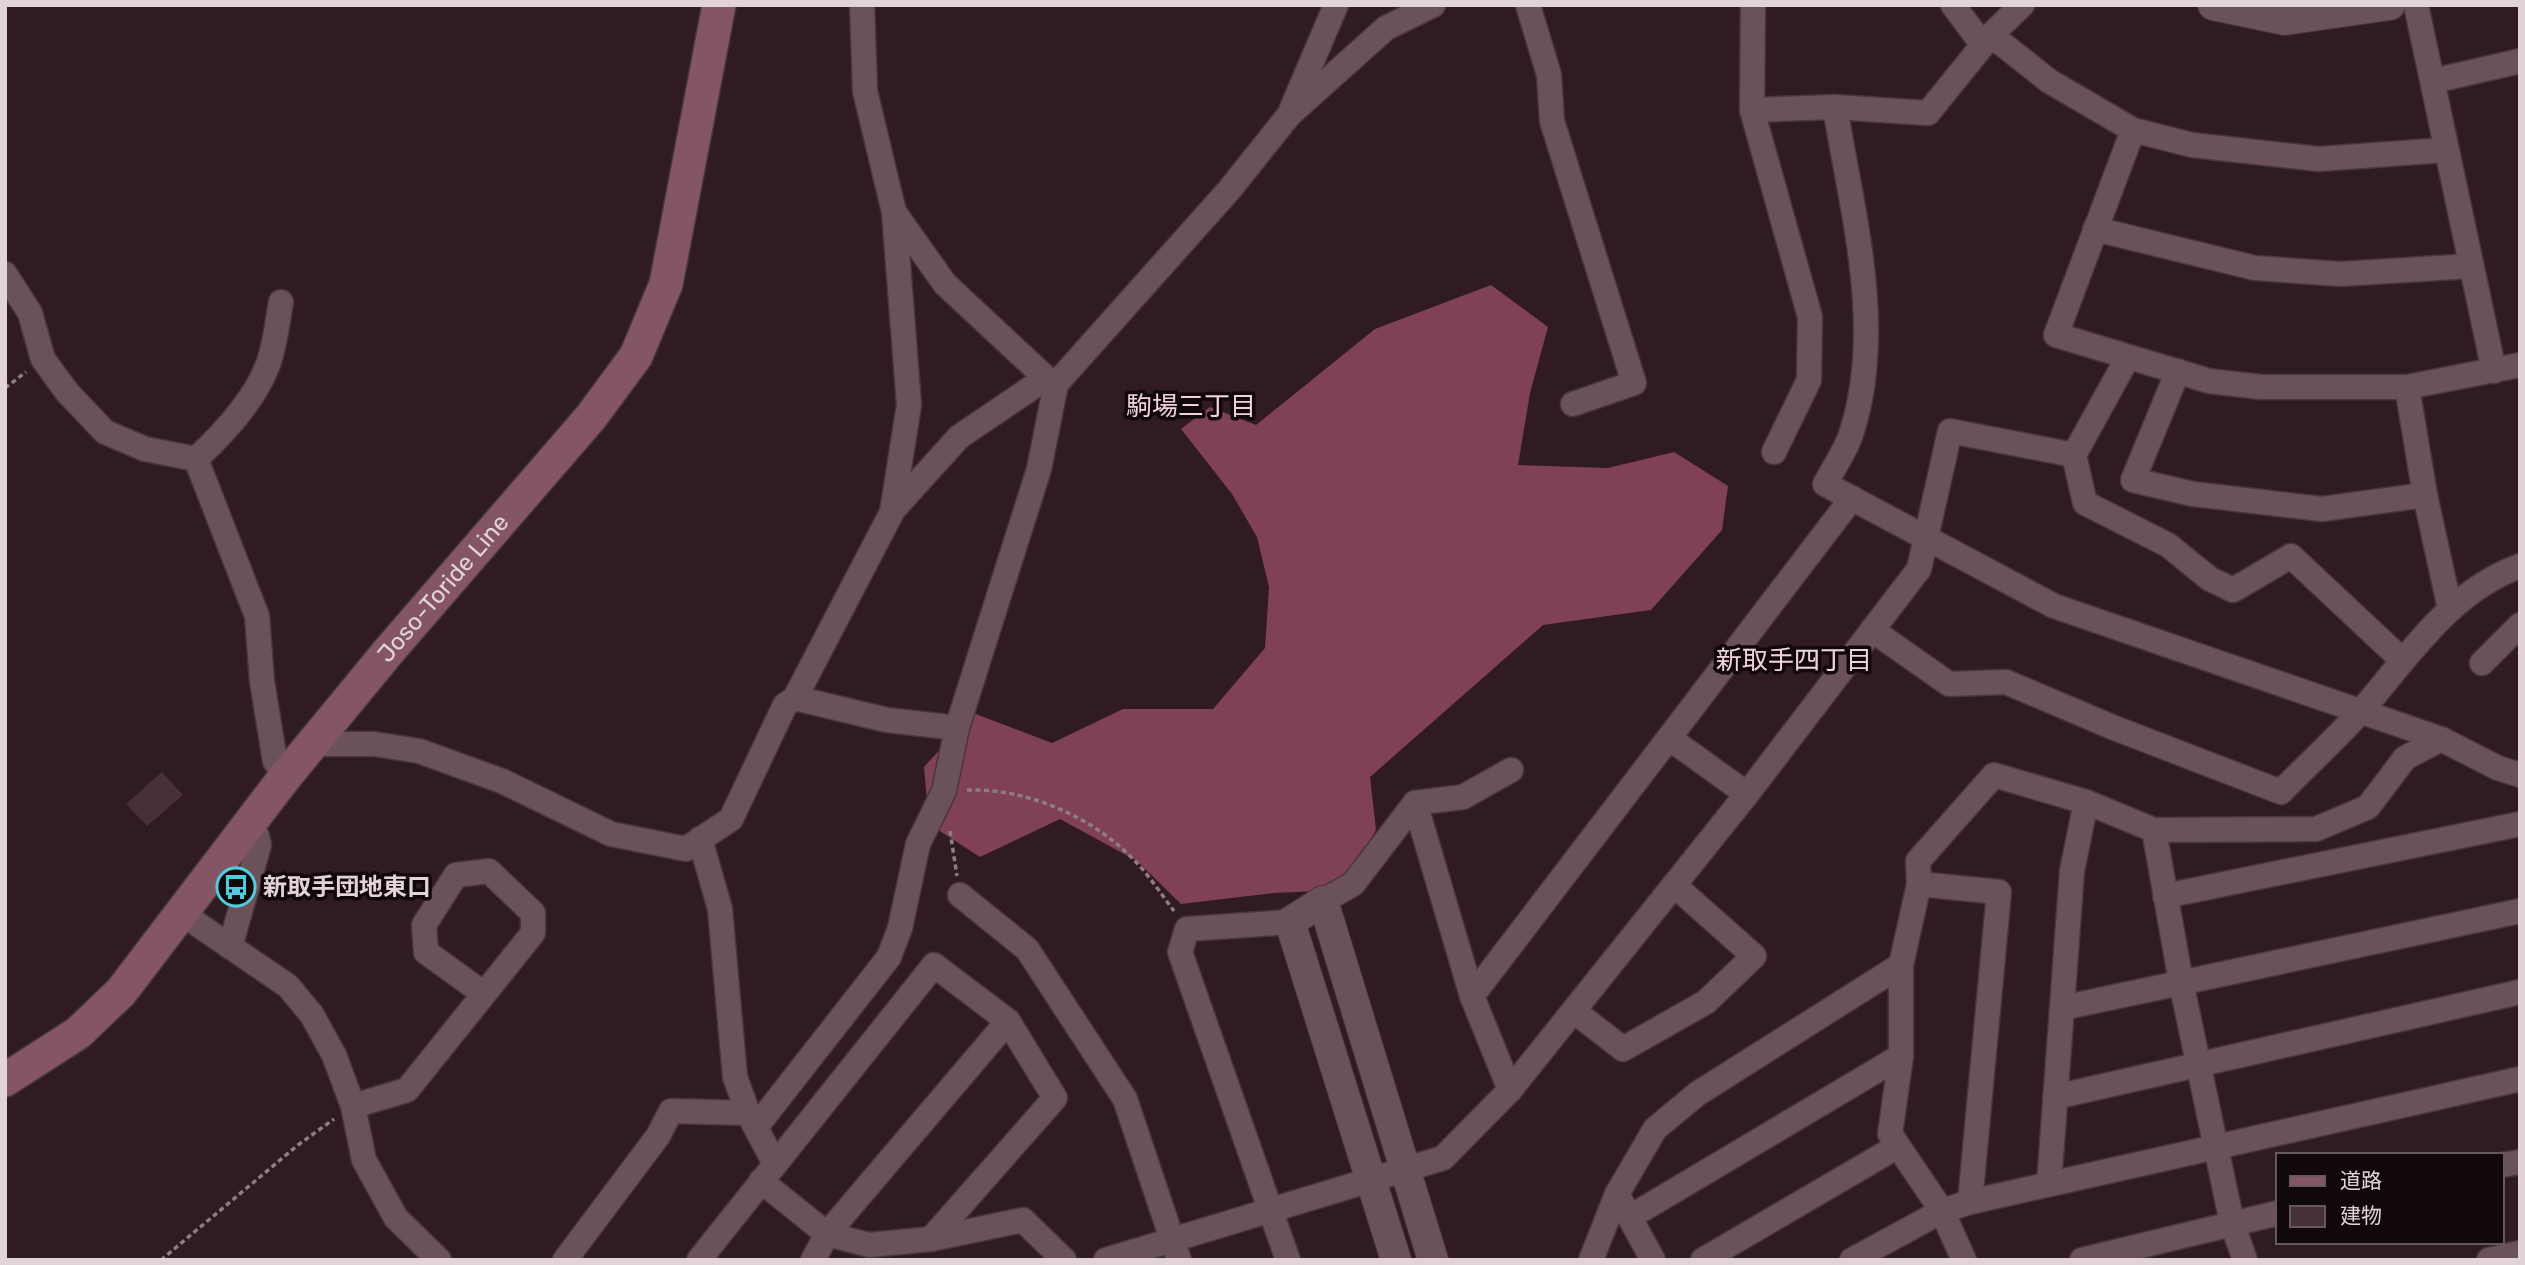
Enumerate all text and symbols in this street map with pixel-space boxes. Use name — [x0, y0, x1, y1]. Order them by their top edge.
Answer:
district label: 駒場三丁目 — [1126, 391, 1256, 422]
street label: Joso-Toride Line — [372, 508, 515, 668]
district label: 新取手四丁目 — [1716, 645, 1872, 676]
bus stop icon: 新取手団地東口 — [215, 866, 257, 908]
place label: 新取手団地東口 — [263, 873, 431, 901]
legend — [2276, 1153, 2504, 1244]
text: 道路 — [2340, 1168, 2382, 1193]
text: 建物 — [2340, 1203, 2382, 1228]

